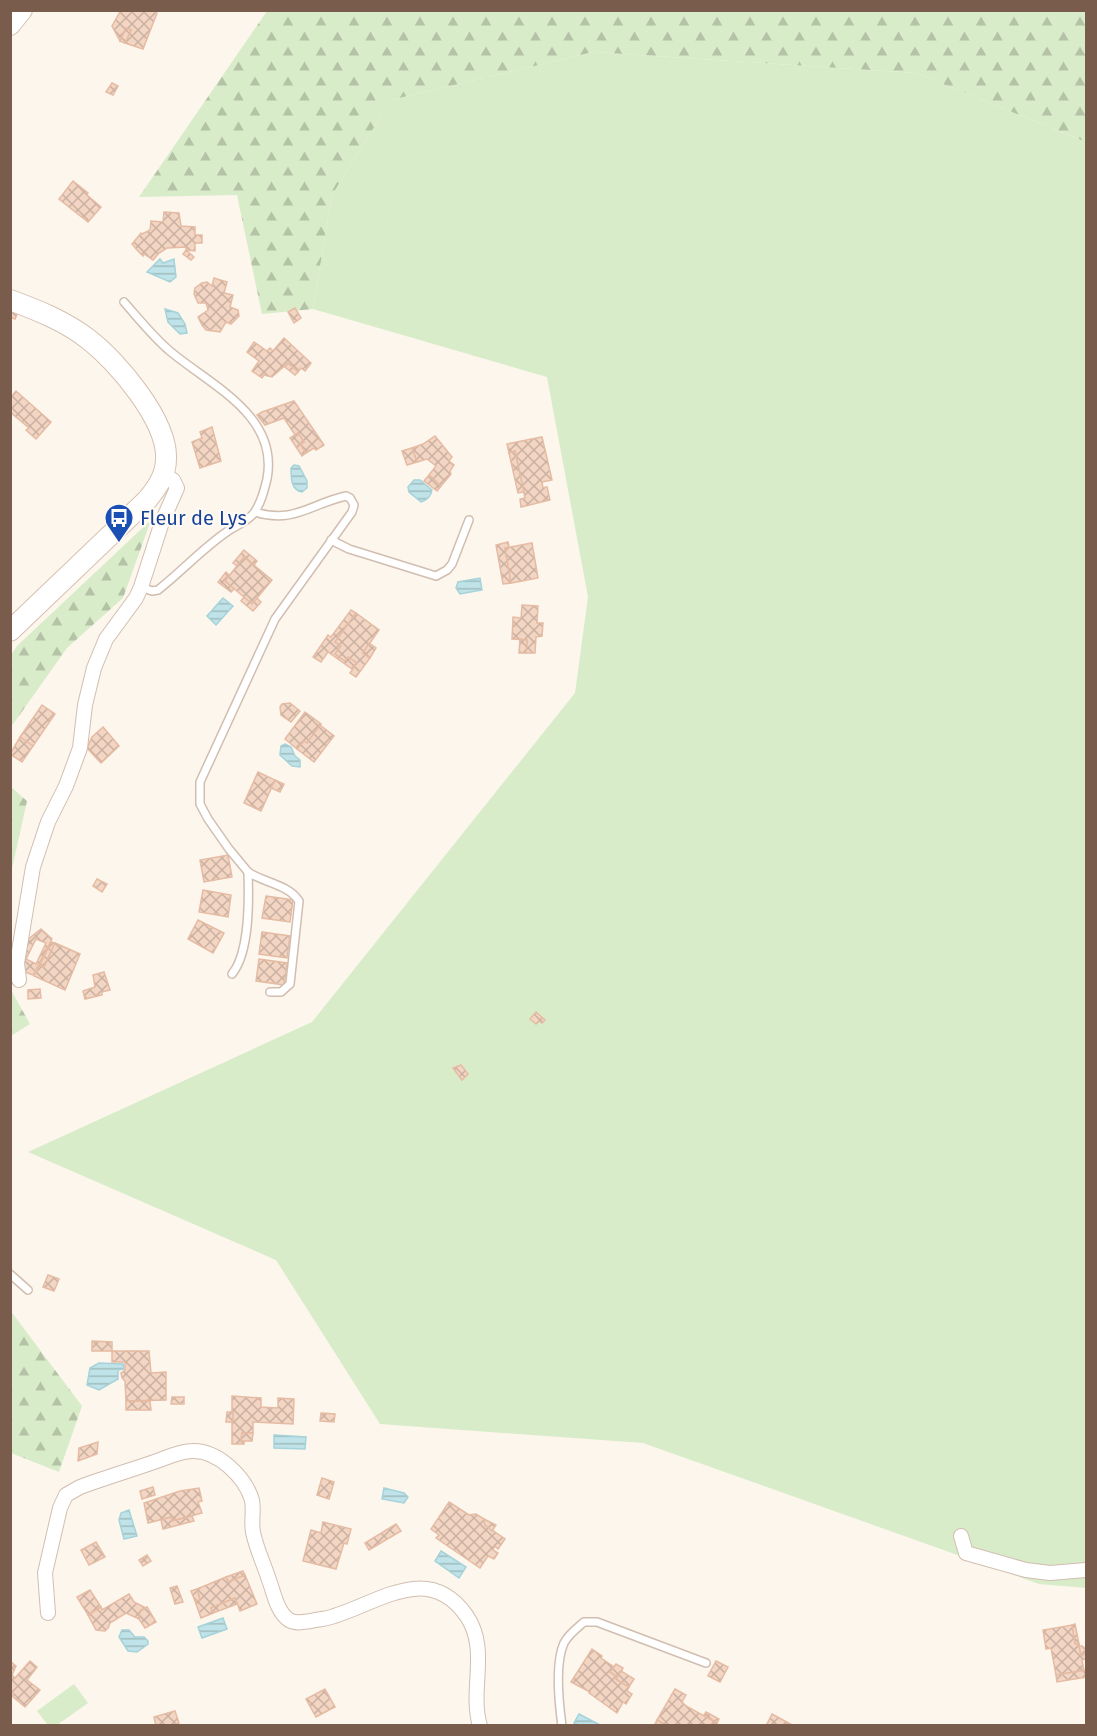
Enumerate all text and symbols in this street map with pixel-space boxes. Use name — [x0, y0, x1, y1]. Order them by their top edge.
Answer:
bus stop icon: Fleur de Lys — [103, 502, 135, 544]
place label: Fleur de Lys — [140, 506, 247, 530]

